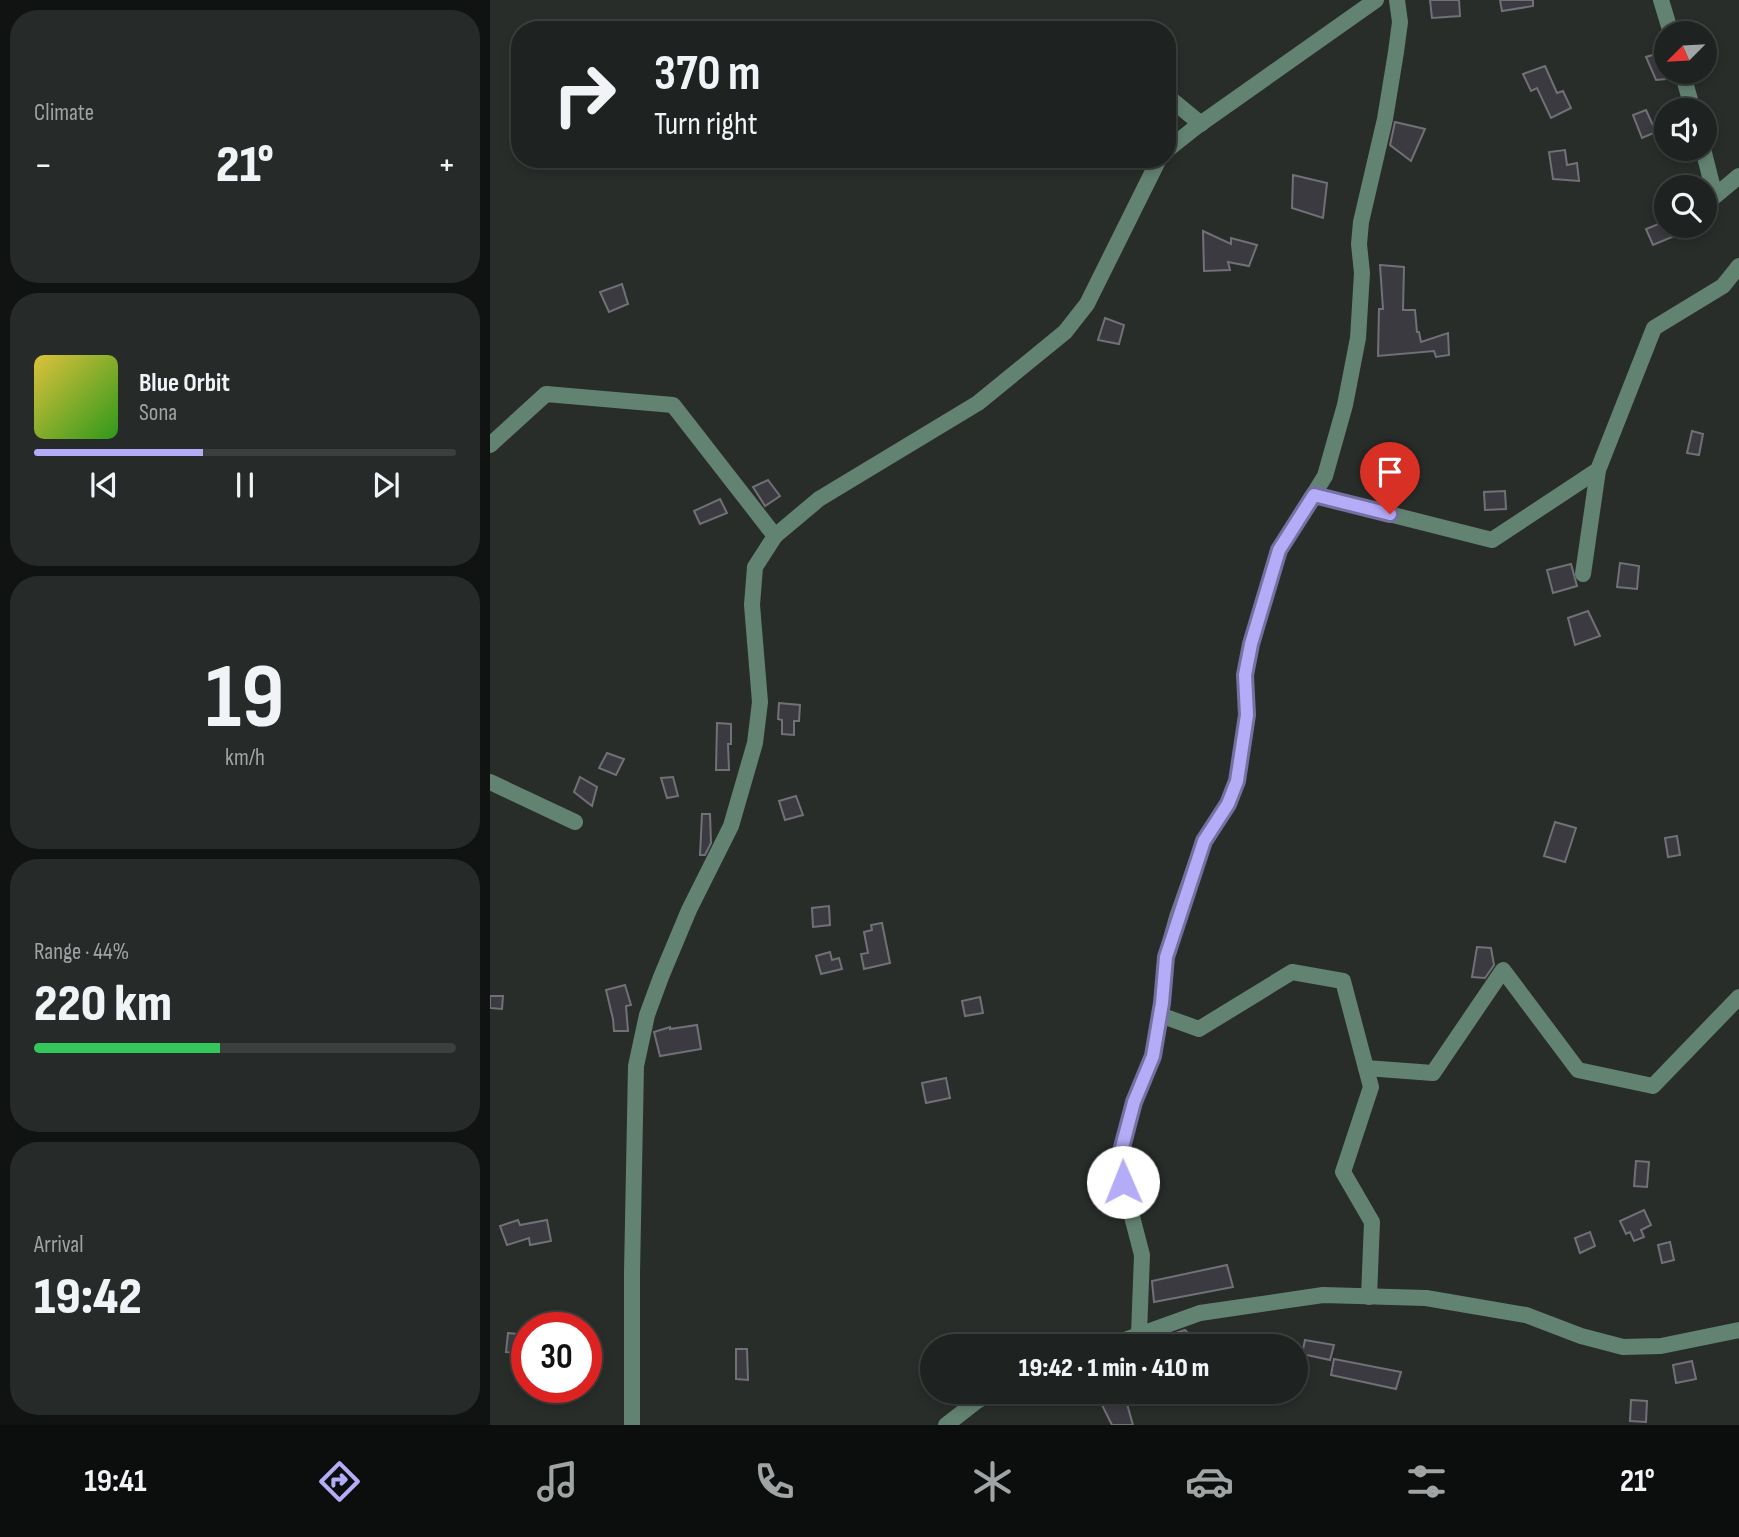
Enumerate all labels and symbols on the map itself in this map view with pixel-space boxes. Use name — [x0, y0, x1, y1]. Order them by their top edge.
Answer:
north arrow — [1654, 21, 1717, 84]
pin — [1360, 442, 1420, 514]
position arrow — [1086, 1145, 1160, 1219]
speed limit sign: 30 — [511, 1312, 602, 1403]

